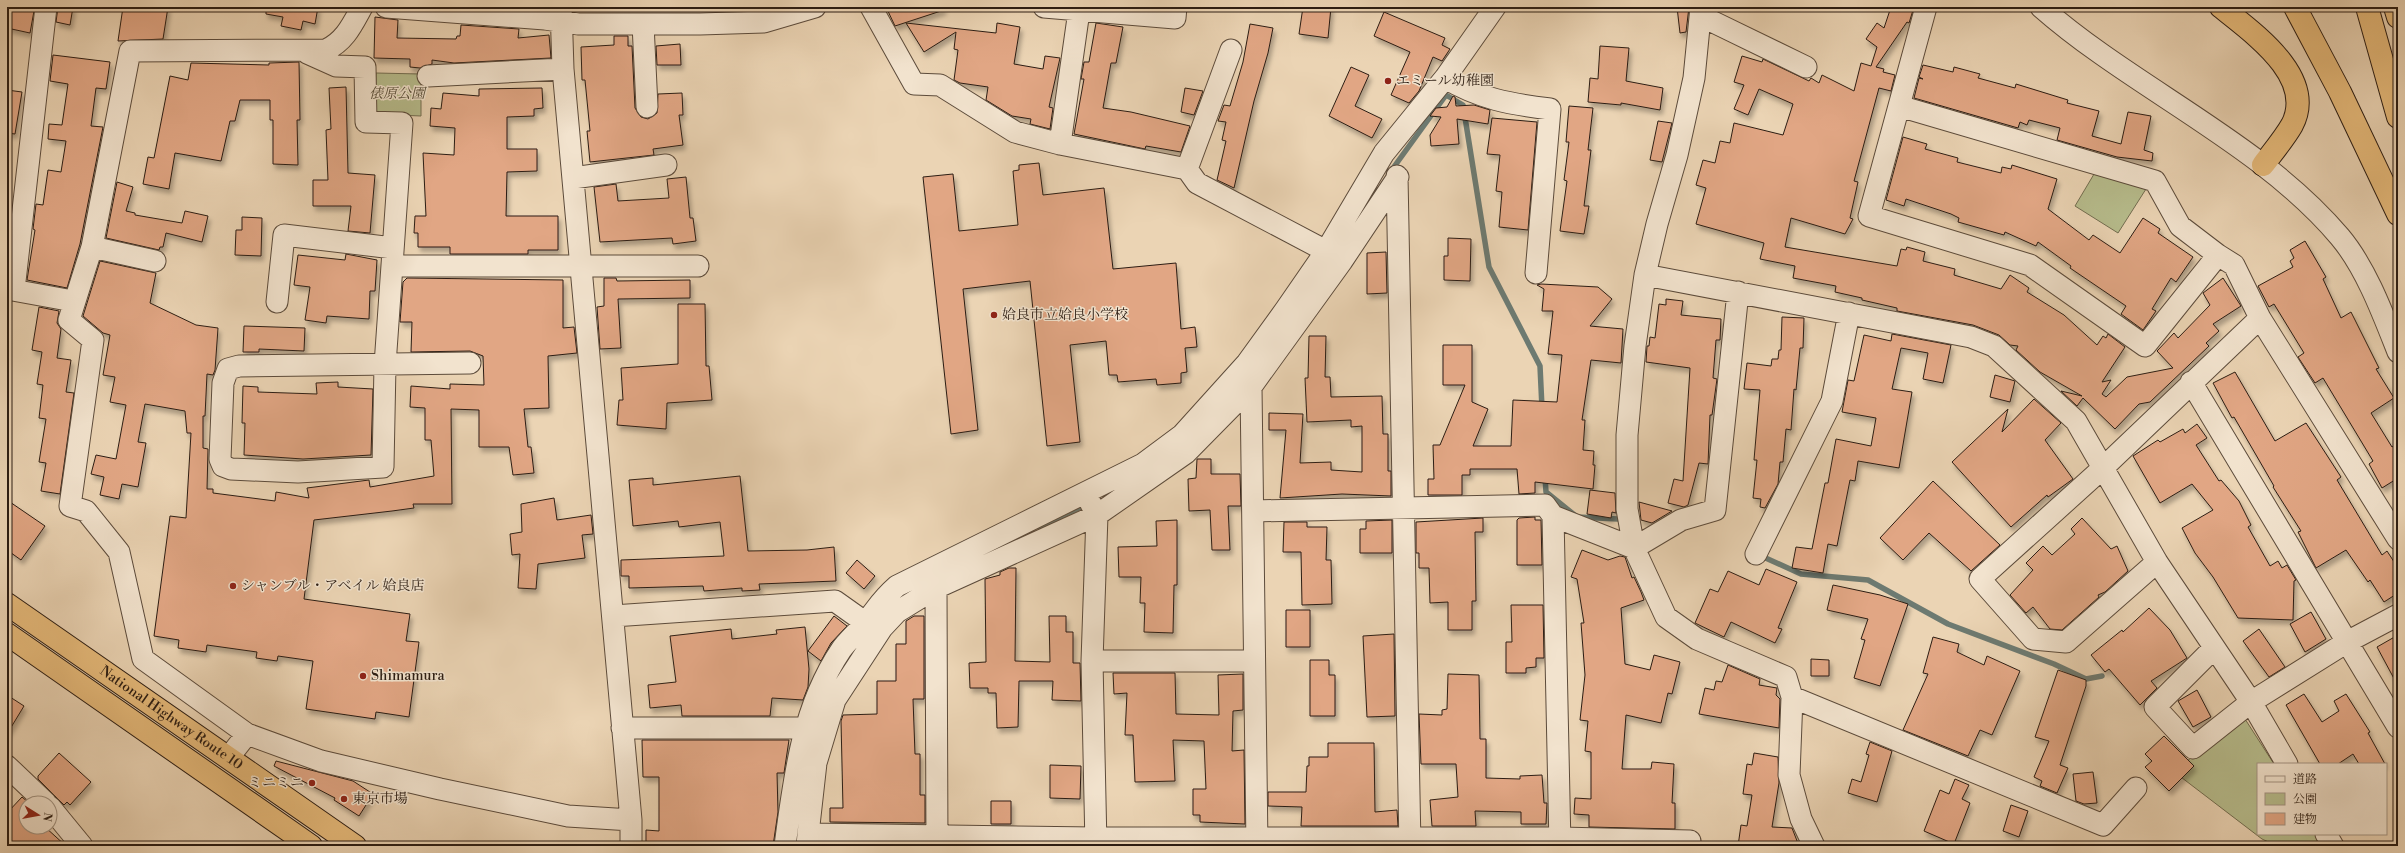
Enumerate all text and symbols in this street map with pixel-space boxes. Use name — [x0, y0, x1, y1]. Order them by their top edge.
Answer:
place label: エミール幼稚園 — [1396, 72, 1494, 90]
marker: エミール幼稚園 — [1383, 76, 1393, 86]
park label: 俵原公園 — [369, 85, 427, 103]
place label: 姶良市立姶良小学校 — [1002, 306, 1128, 324]
marker: 姶良市立姶良小学校 — [989, 310, 999, 320]
place label: シャンブル・アベイル 姶良店 — [241, 577, 424, 595]
marker: シャンブル・アベイル 姶良店 — [228, 581, 238, 591]
street label: National Highway Route 10 — [96, 662, 246, 774]
place label: Shimamura — [371, 667, 446, 685]
marker: Shimamura — [358, 671, 368, 681]
legend — [2257, 763, 2387, 835]
text: 道路 — [2293, 772, 2317, 787]
place label: ミニミニ — [248, 774, 304, 792]
marker: ミニミニ — [307, 778, 317, 788]
place label: 東京市場 — [352, 790, 408, 808]
text: 公園 — [2293, 792, 2317, 807]
marker: 東京市場 — [339, 794, 349, 804]
north arrow — [18, 795, 58, 835]
text: N — [39, 811, 55, 823]
text: 建物 — [2293, 812, 2317, 827]

